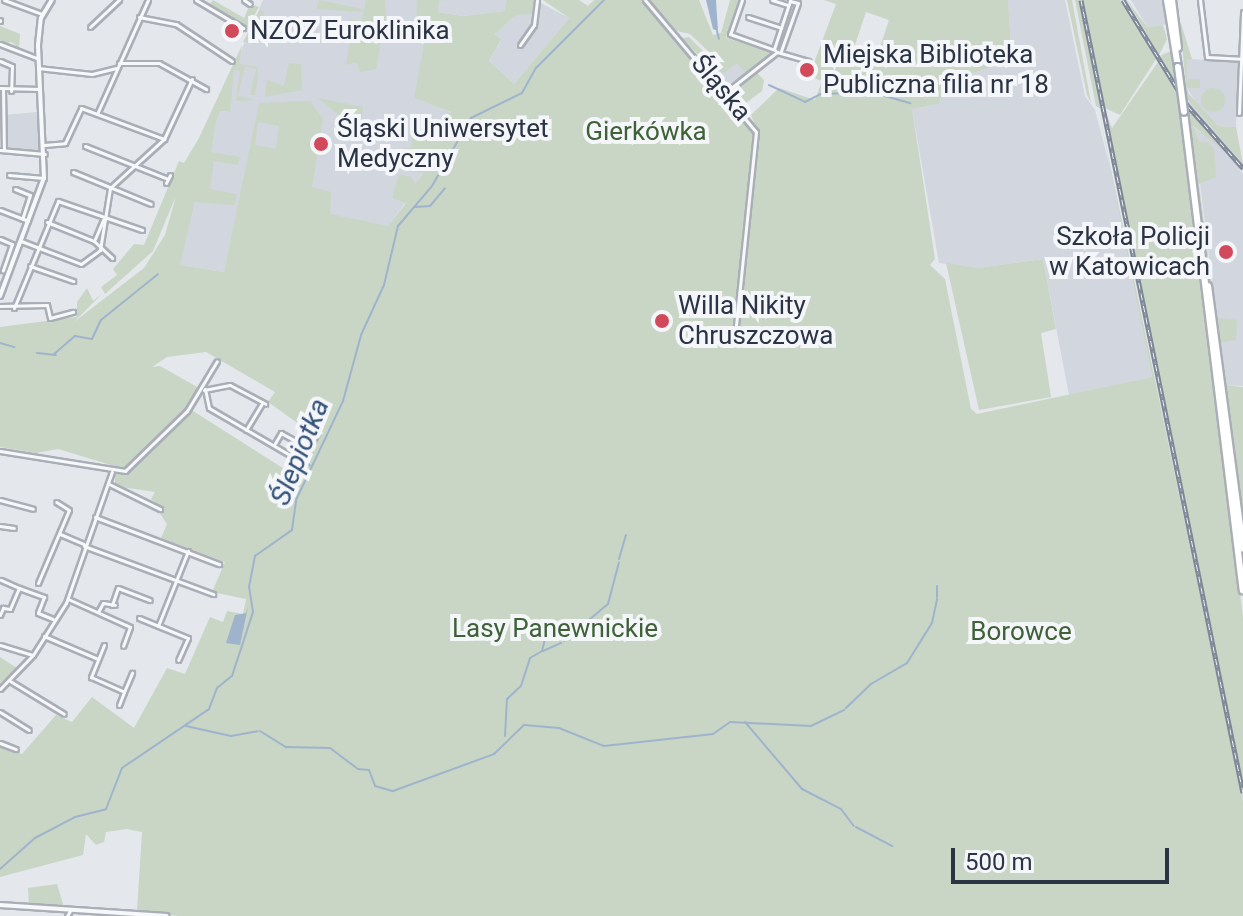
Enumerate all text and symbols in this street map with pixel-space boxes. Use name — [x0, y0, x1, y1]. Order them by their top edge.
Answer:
place label: NZOZ Euroklinika — [250, 15, 450, 47]
marker: NZOZ Euroklinika — [221, 20, 243, 42]
place label: Miejska Biblioteka Publiczna filia nr 18 — [823, 39, 1049, 100]
street label: Śląska — [684, 49, 758, 127]
marker: Miejska Biblioteka Publiczna filia nr 18 — [798, 61, 816, 79]
place label: Śląski Uniwersytet Medyczny — [337, 113, 548, 174]
park label: Gierkówka — [585, 116, 707, 148]
marker: Śląski Uniwersytet Medyczny — [312, 135, 330, 153]
place label: Szkoła Policji w Katowicach — [1049, 221, 1210, 282]
marker: Szkoła Policji w Katowicach — [1217, 243, 1235, 261]
place label: Willa Nikity Chruszczowa — [678, 290, 833, 352]
marker: Willa Nikity Chruszczowa — [653, 312, 671, 330]
water label: Ślepiotka — [263, 394, 337, 510]
park label: Lasy Panewnickie — [452, 613, 658, 645]
park label: Borowce — [970, 616, 1072, 648]
scale bar — [955, 832, 1173, 882]
text: 500 m — [965, 848, 1032, 876]

